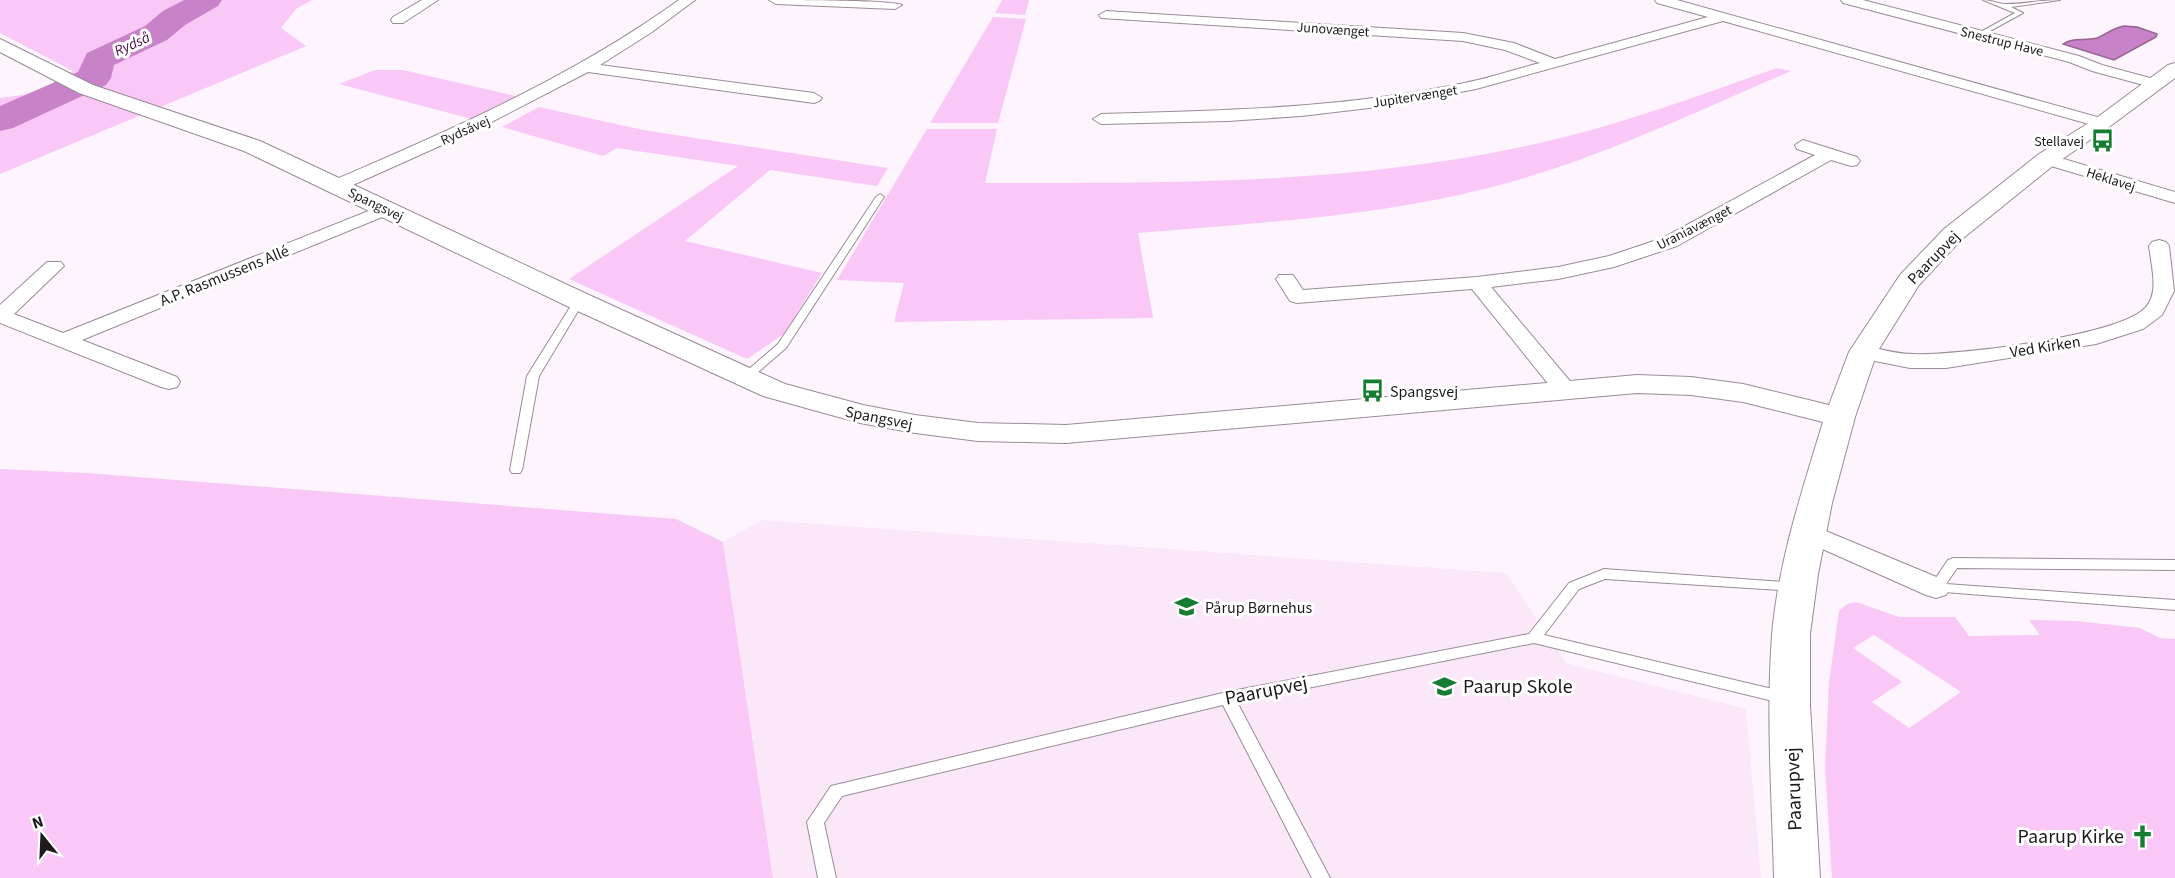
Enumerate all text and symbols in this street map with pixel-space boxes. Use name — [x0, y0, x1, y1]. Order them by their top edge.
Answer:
street label: Junovænget — [1296, 17, 1370, 43]
street label: Snestrup Have — [1958, 22, 2045, 62]
water label: Rydså — [111, 27, 153, 62]
street label: Jupitervænget — [1371, 80, 1459, 114]
street label: Rydsåvej — [438, 111, 493, 151]
bus stop icon: Stellavej — [2089, 128, 2115, 154]
place label: Stellavej — [2034, 132, 2084, 152]
street label: Heklavej — [2084, 163, 2138, 197]
street label: Spangsvej — [344, 183, 407, 227]
street label: Uraniavænget — [1653, 200, 1736, 255]
street label: Paarupvej — [1903, 226, 1965, 289]
street label: A.P. Rasmussens Allé — [156, 240, 292, 312]
street label: Ved Kirken — [2008, 331, 2082, 363]
bus stop icon: Spangsvej — [1359, 378, 1385, 404]
place label: Spangsvej — [1390, 381, 1458, 403]
street label: Spangsvej — [843, 401, 914, 435]
school or university icon: Pårup Børnehus — [1174, 594, 1200, 620]
place label: Pårup Børnehus — [1205, 597, 1313, 619]
street label: Paarupvej — [1222, 669, 1310, 713]
school or university icon: Paarup Skole — [1432, 673, 1458, 699]
place label: Paarup Skole — [1463, 673, 1573, 701]
street label: Paarupvej — [1779, 747, 1809, 831]
north arrow — [12, 806, 72, 866]
text: N — [29, 811, 46, 835]
place label: Paarup Kirke — [2018, 823, 2124, 851]
church icon: Paarup Kirke — [2129, 823, 2155, 849]

